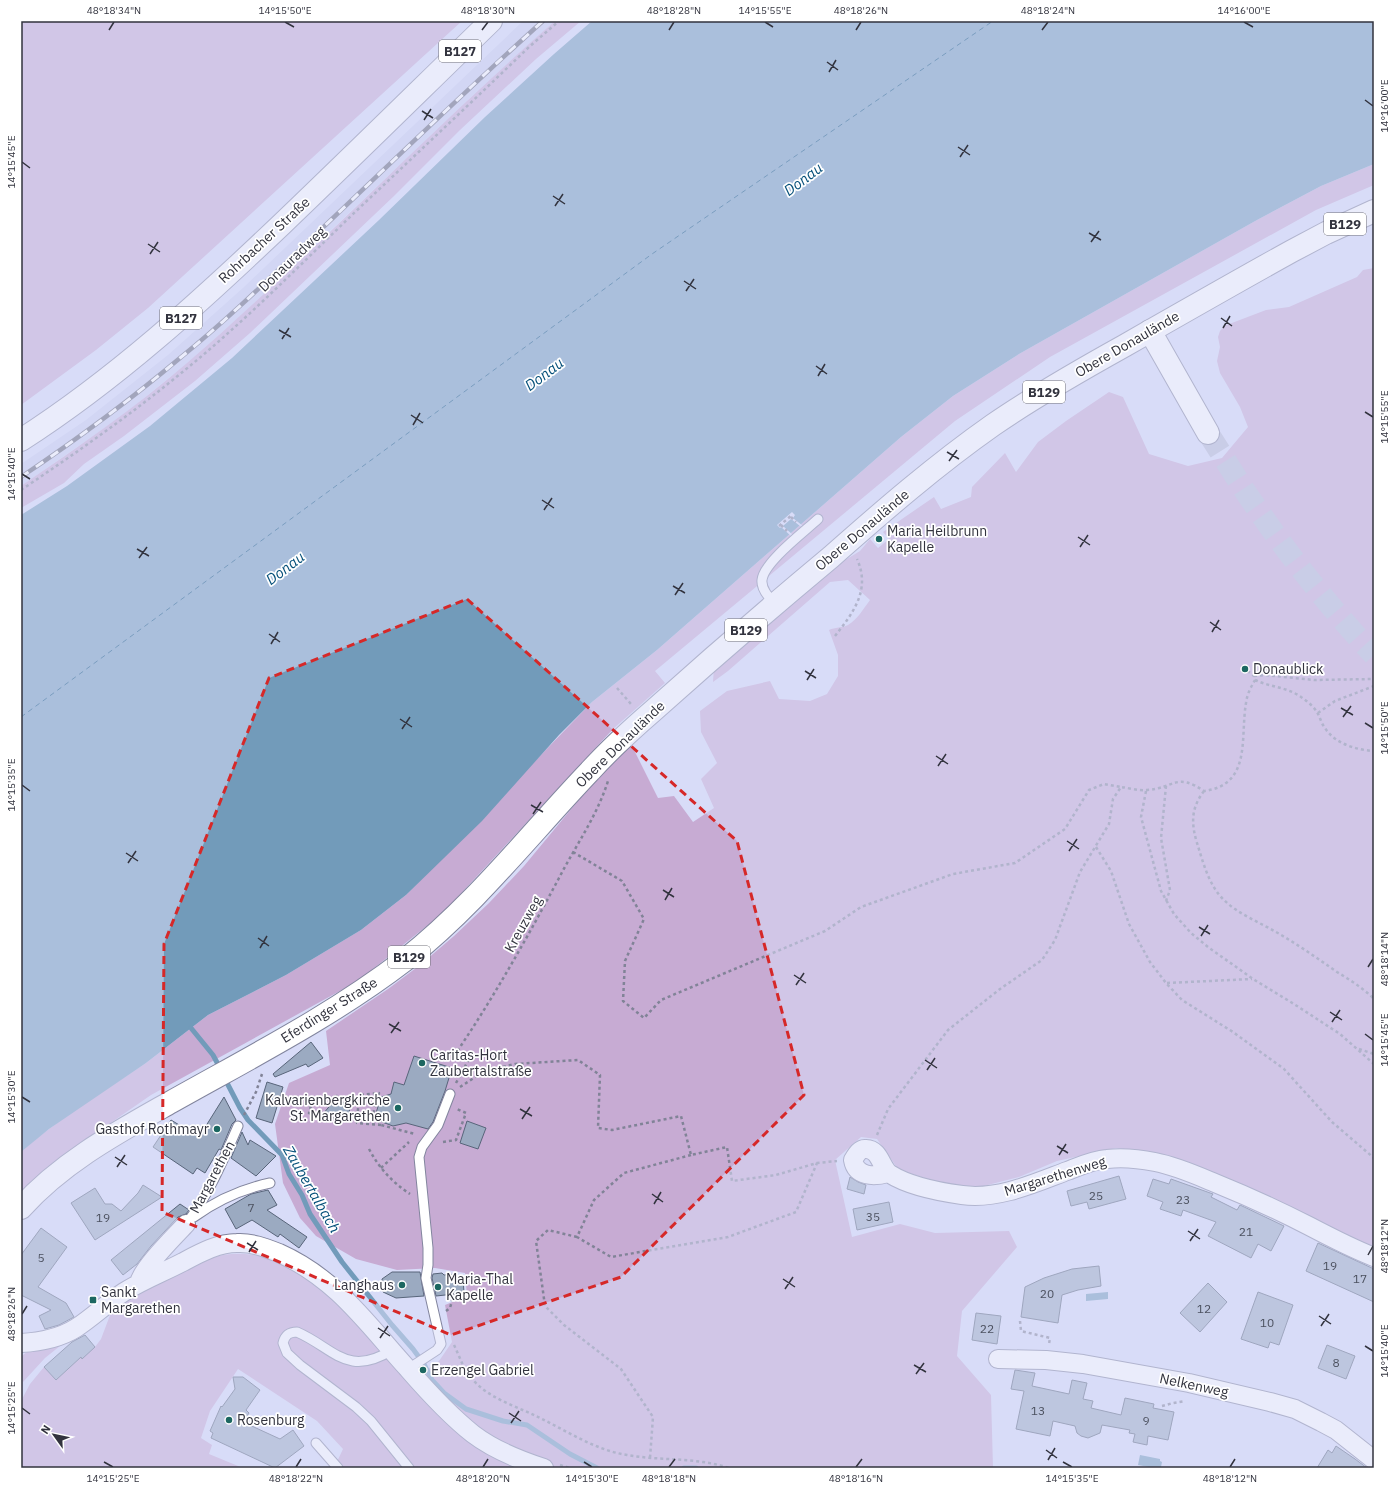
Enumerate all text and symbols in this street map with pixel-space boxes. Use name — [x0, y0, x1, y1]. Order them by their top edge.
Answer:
text: 48°18'34"N — [87, 4, 141, 17]
text: 14°15'50"E — [258, 4, 312, 17]
text: 48°18'30"N — [461, 4, 515, 17]
text: 48°18'28"N — [647, 4, 701, 17]
text: 14°15'55"E — [738, 4, 792, 17]
text: 48°18'26"N — [834, 4, 888, 17]
text: 48°18'24"N — [1021, 4, 1075, 17]
text: 14°16'00"E — [1217, 4, 1271, 17]
road number: B127 — [439, 40, 481, 62]
text: 14°16'00"E — [1378, 79, 1391, 133]
text: 14°15'45"E — [5, 135, 18, 189]
water label: Donau — [780, 158, 826, 200]
street label: Rohrbacher Straße — [214, 193, 314, 287]
road number: B129 — [1324, 213, 1366, 235]
street label: Donauradweg — [254, 222, 330, 296]
road number: B127 — [160, 307, 202, 329]
street label: Obere Donaulände — [1072, 307, 1183, 381]
water label: Donau — [521, 353, 567, 395]
road number: B129 — [1023, 381, 1065, 403]
text: 14°15'55"E — [1378, 390, 1391, 444]
text: 14°15'40"E — [5, 447, 18, 501]
street label: Obere Donaulände — [811, 485, 913, 575]
place label: Maria Heilbrunn Kapelle — [887, 522, 987, 556]
marker: Maria Heilbrunn Kapelle — [874, 534, 884, 544]
water label: Donau — [262, 547, 308, 589]
road number: B129 — [725, 619, 767, 641]
place label: Donaublick — [1253, 660, 1324, 678]
marker: Donaublick — [1240, 664, 1250, 674]
street label: Obere Donaulände — [572, 697, 669, 791]
text: 14°15'50"E — [1378, 701, 1391, 755]
text: 14°15'35"E — [5, 758, 18, 812]
street label: Kreuzweg — [500, 892, 546, 955]
text: 48°18'14"N — [1378, 932, 1391, 986]
road number: B129 — [388, 946, 430, 968]
street label: Eferdinger Straße — [277, 973, 381, 1047]
text: 14°15'45"E — [1378, 1013, 1391, 1067]
place label: Caritas-Hort Zaubertalstraße — [430, 1046, 532, 1080]
marker: Caritas-Hort Zaubertalstraße — [417, 1058, 427, 1068]
text: 14°15'30"E — [5, 1070, 18, 1124]
place label: Kalvarienbergkirche St. Margarethen — [265, 1091, 390, 1125]
marker: Kalvarienbergkirche St. Margarethen — [393, 1103, 403, 1113]
place label: Gasthof Rothmayr — [95, 1120, 209, 1138]
marker: Gasthof Rothmayr — [212, 1124, 222, 1134]
street label: Margarethen — [185, 1138, 239, 1216]
water label: Zaubertalbach — [279, 1141, 345, 1236]
street label: Margarethenweg — [1002, 1152, 1109, 1200]
house number: 25 — [1089, 1188, 1103, 1203]
house number: 23 — [1176, 1192, 1190, 1207]
house number: 7 — [247, 1200, 255, 1215]
house number: 35 — [866, 1209, 880, 1224]
house number: 19 — [96, 1210, 110, 1225]
text: 48°18'12"N — [1378, 1219, 1391, 1273]
house number: 21 — [1239, 1224, 1253, 1239]
house number: 5 — [37, 1250, 45, 1265]
house number: 19 — [1323, 1258, 1337, 1273]
place label: Maria-Thal Kapelle — [446, 1270, 513, 1304]
house number: 17 — [1353, 1271, 1367, 1286]
place label: Langhaus — [334, 1276, 394, 1294]
marker: Langhaus — [397, 1280, 407, 1290]
marker: Maria-Thal Kapelle — [433, 1282, 443, 1292]
place label: Sankt Margarethen — [101, 1283, 181, 1317]
house number: 20 — [1040, 1286, 1054, 1301]
text: 48°18'26"N — [5, 1287, 18, 1341]
marker: Sankt Margarethen — [88, 1295, 98, 1305]
house number: 12 — [1197, 1301, 1211, 1316]
house number: 10 — [1260, 1315, 1274, 1330]
house number: 22 — [980, 1321, 994, 1336]
text: 14°15'40"E — [1378, 1324, 1391, 1378]
house number: 8 — [1332, 1355, 1340, 1370]
place label: Erzengel Gabriel — [431, 1361, 534, 1379]
marker: Erzengel Gabriel — [418, 1365, 428, 1375]
street label: Nelkenweg — [1158, 1369, 1231, 1401]
text: 14°15'25"E — [5, 1381, 18, 1435]
house number: 13 — [1031, 1403, 1045, 1418]
place label: Rosenburg — [237, 1411, 305, 1429]
house number: 9 — [1142, 1413, 1150, 1428]
north arrow — [34, 1415, 74, 1455]
marker: Rosenburg — [224, 1415, 234, 1425]
text: N — [38, 1422, 54, 1437]
text: 14°15'25"E — [86, 1472, 140, 1485]
text: 48°18'22"N — [269, 1472, 323, 1485]
text: 48°18'20"N — [456, 1472, 510, 1485]
text: 14°15'30"E — [565, 1472, 619, 1485]
text: 48°18'18"N — [642, 1472, 696, 1485]
text: 48°18'16"N — [829, 1472, 883, 1485]
text: 14°15'35"E — [1045, 1472, 1099, 1485]
text: 48°18'12"N — [1203, 1472, 1257, 1485]

